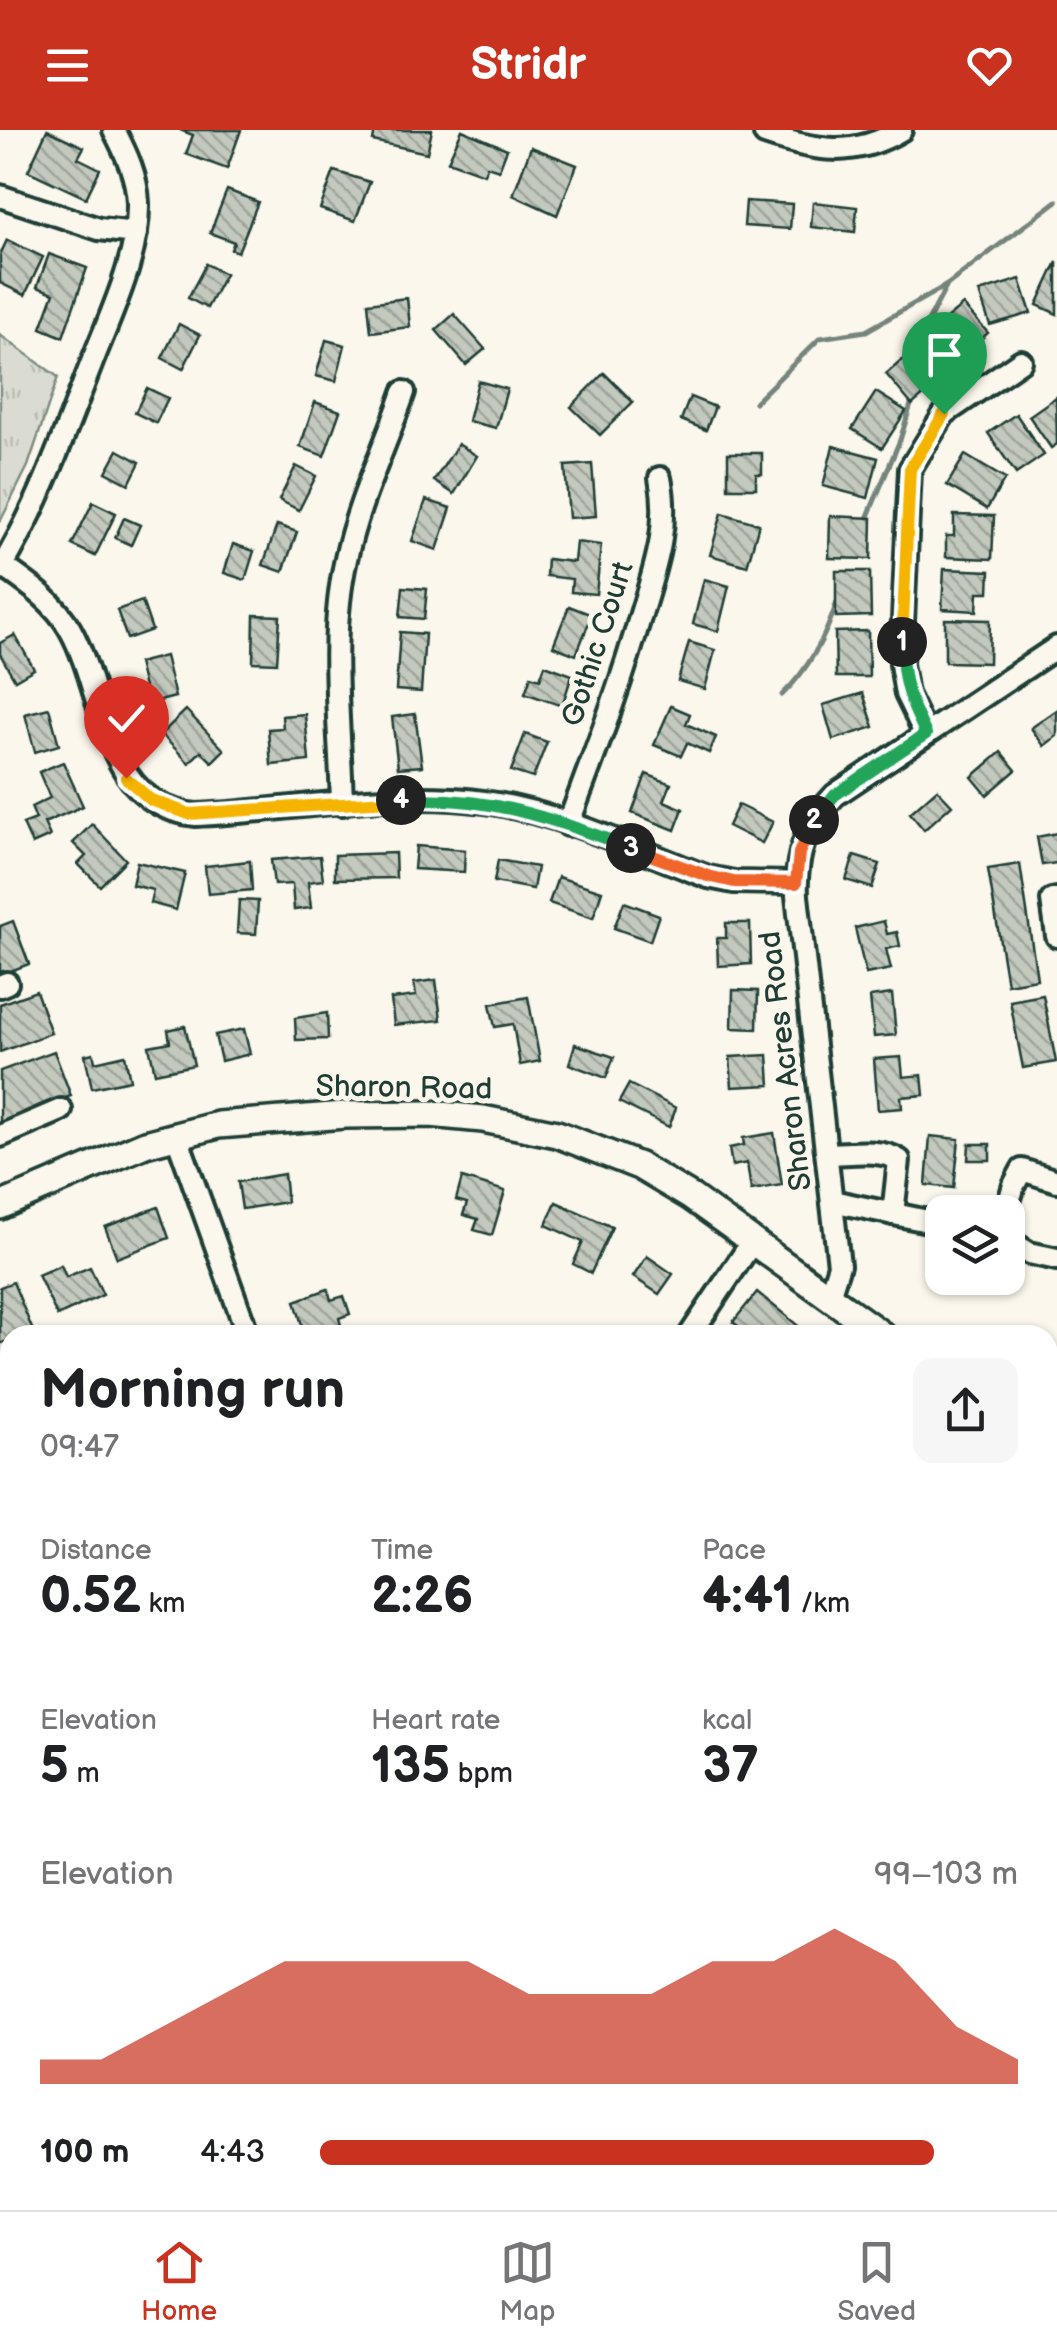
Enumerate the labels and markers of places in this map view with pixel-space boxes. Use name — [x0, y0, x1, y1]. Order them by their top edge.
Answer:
pin — [902, 312, 987, 415]
pin: 1 — [877, 617, 927, 667]
pin — [84, 676, 169, 779]
pin: 4 — [376, 775, 426, 825]
pin: 2 — [789, 795, 839, 845]
pin: 3 — [606, 823, 656, 873]

